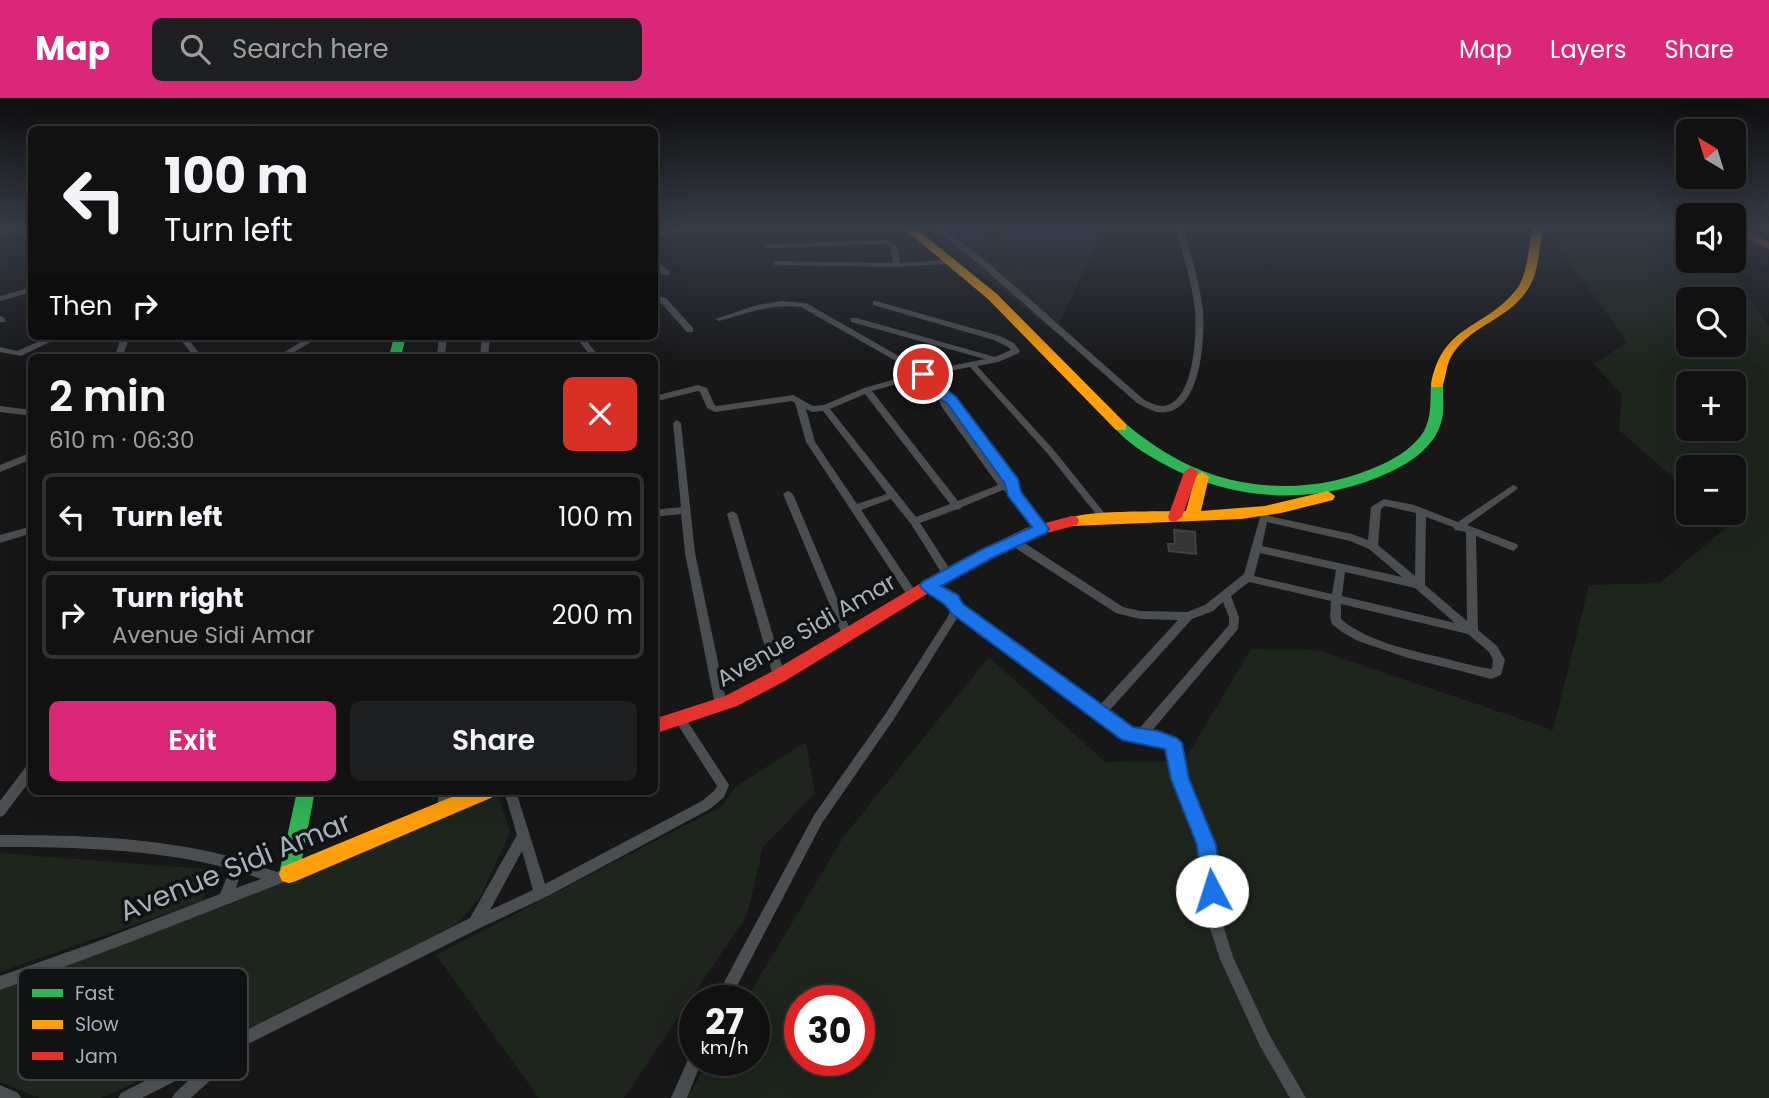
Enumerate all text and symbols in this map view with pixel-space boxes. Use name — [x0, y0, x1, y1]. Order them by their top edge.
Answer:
search box — [152, 18, 642, 81]
text: Map — [35, 25, 110, 72]
icon: search — [176, 30, 214, 68]
text: Search here — [232, 31, 389, 67]
text: Map — [1459, 33, 1512, 66]
text: Layers — [1550, 33, 1626, 66]
text: Share — [1664, 33, 1734, 66]
north arrow — [1676, 119, 1746, 189]
map controls — [1676, 119, 1746, 525]
text: 100 m — [164, 142, 309, 210]
icon: left — [49, 154, 140, 245]
button: sound — [1676, 203, 1746, 273]
text: Turn left — [164, 207, 293, 252]
icon: right — [126, 287, 164, 325]
button: search — [1676, 287, 1746, 357]
text: Then — [49, 288, 112, 324]
pin — [893, 344, 953, 404]
icon: arrive — [904, 355, 942, 393]
text: 2 min — [49, 367, 167, 426]
button: + — [1676, 371, 1746, 441]
button: close — [563, 377, 637, 451]
text: 610 m · 06:30 — [49, 424, 194, 456]
button: − — [1676, 455, 1746, 525]
icon: left — [53, 498, 91, 536]
text: Turn left — [112, 499, 223, 535]
text: 100 m — [558, 499, 633, 535]
street label: Avenue Sidi Amar — [710, 566, 902, 694]
text: Turn right — [112, 580, 244, 616]
icon: right — [53, 596, 91, 634]
text: 200 m — [552, 597, 633, 633]
text: Avenue Sidi Amar — [112, 619, 314, 651]
button: Exit — [49, 701, 336, 781]
button: Share — [350, 701, 637, 781]
street label: Avenue Sidi Amar — [114, 802, 357, 931]
position arrow — [1175, 854, 1249, 928]
legend — [18, 968, 248, 1080]
text: Fast — [75, 980, 114, 1007]
speed limit sign: 30 — [784, 985, 875, 1076]
text: 27 — [705, 997, 744, 1046]
text: Slow — [75, 1011, 119, 1038]
text: km/h — [701, 1035, 748, 1060]
text: Jam — [75, 1043, 117, 1070]

